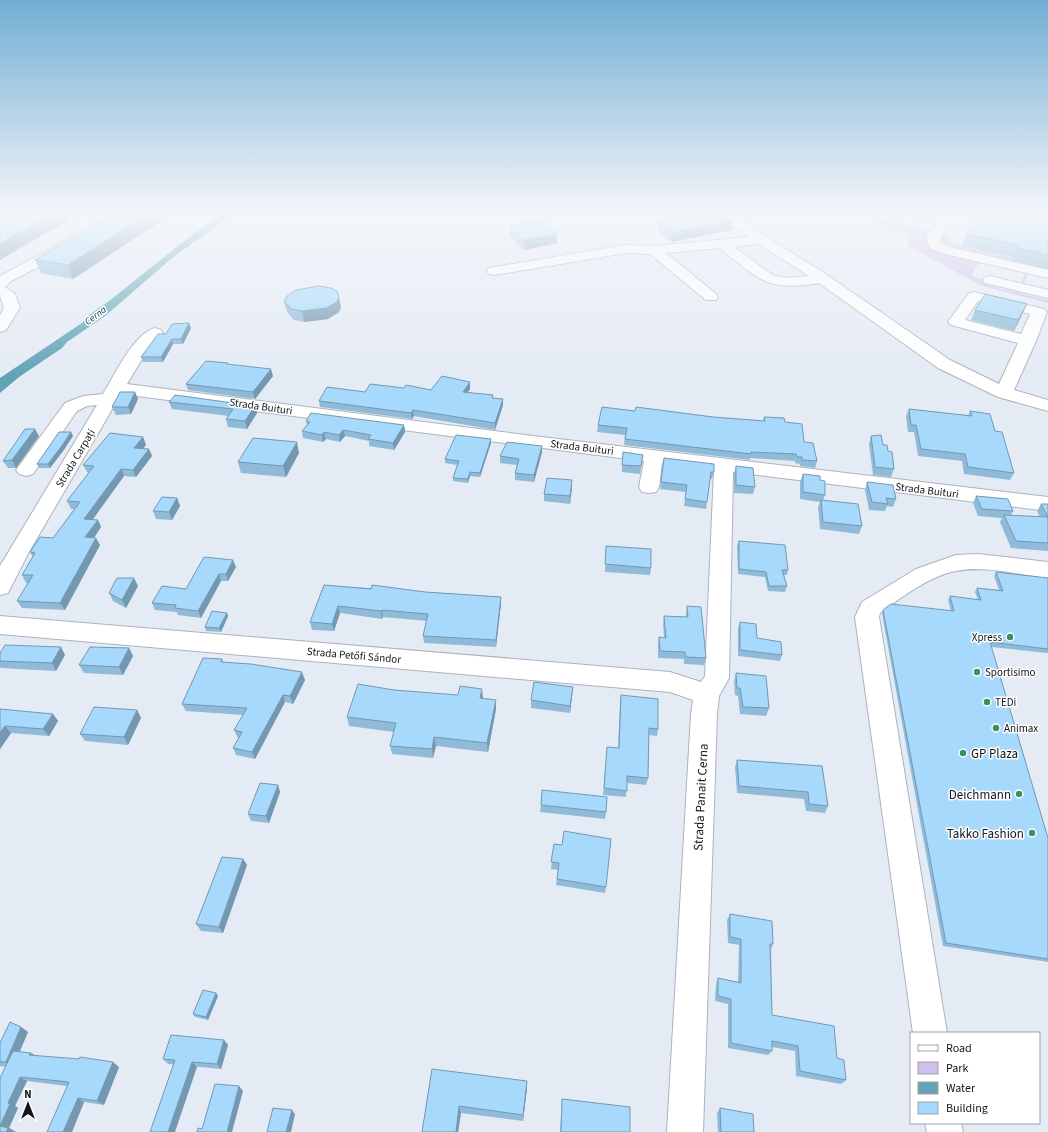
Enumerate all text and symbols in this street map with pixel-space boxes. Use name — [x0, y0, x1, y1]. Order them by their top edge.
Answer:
water label: Cerna — [82, 303, 110, 329]
street label: Strada Buituri — [228, 395, 294, 418]
street label: Strada Carpați — [52, 426, 99, 490]
street label: Strada Buituri — [549, 436, 614, 459]
street label: Strada Buituri — [894, 479, 959, 502]
place label: Xpress — [972, 630, 1002, 645]
marker: Xpress — [1005, 632, 1015, 642]
street label: Strada Petőfi Sándor — [306, 644, 402, 667]
place label: Sportisimo — [985, 665, 1036, 680]
marker: Sportisimo — [972, 667, 982, 677]
place label: TEDi — [995, 695, 1016, 710]
marker: TEDi — [982, 697, 992, 707]
place label: Animax — [1004, 721, 1038, 736]
marker: Animax — [991, 723, 1001, 733]
street label: Strada Panait Cerna — [689, 743, 713, 851]
place label: GP Plaza — [971, 745, 1018, 763]
marker: GP Plaza — [958, 748, 968, 758]
place label: Deichmann — [949, 786, 1011, 804]
marker: Deichmann — [1014, 789, 1024, 799]
place label: Takko Fashion — [947, 825, 1024, 843]
marker: Takko Fashion — [1027, 828, 1037, 838]
legend — [910, 1032, 1040, 1124]
text: Road — [946, 1040, 972, 1057]
text: Park — [946, 1060, 968, 1077]
text: Water — [946, 1080, 976, 1097]
north arrow — [8, 1084, 48, 1124]
text: N — [24, 1087, 32, 1102]
text: Building — [946, 1100, 988, 1117]

